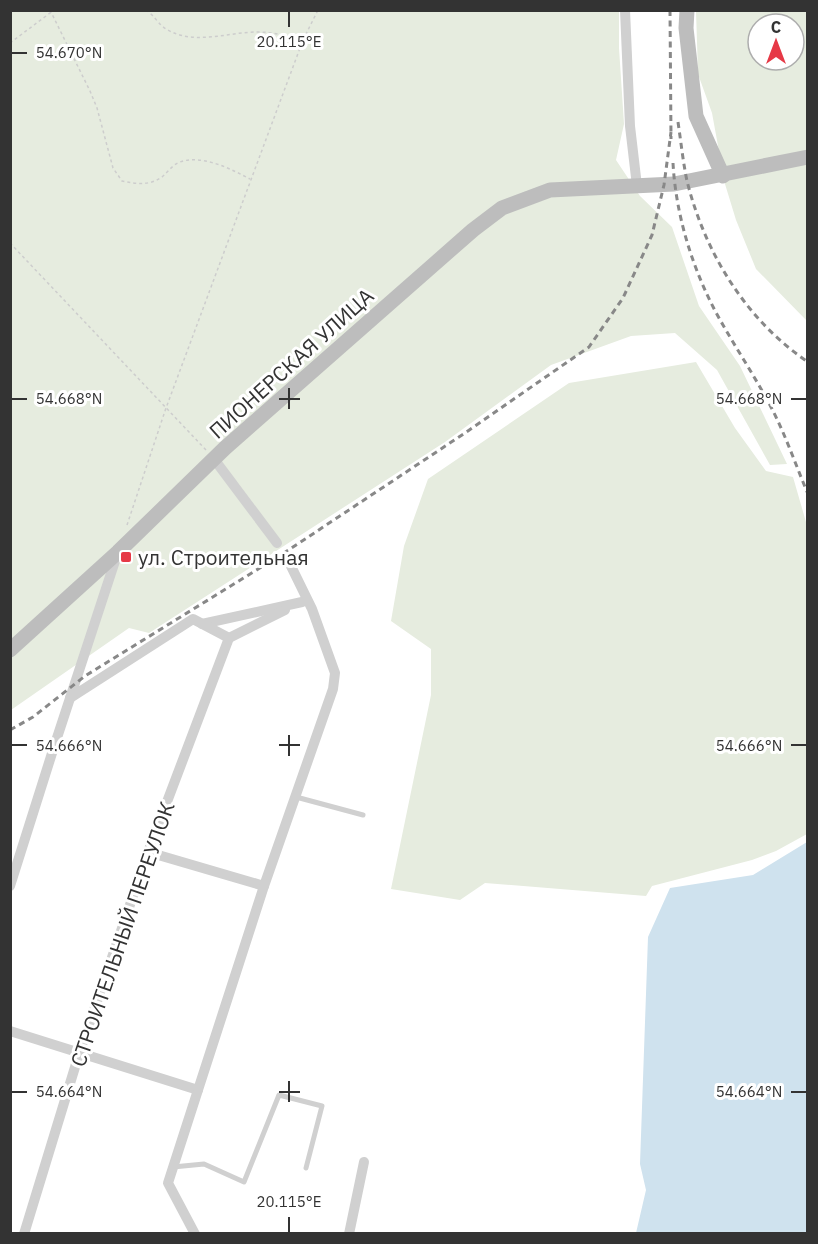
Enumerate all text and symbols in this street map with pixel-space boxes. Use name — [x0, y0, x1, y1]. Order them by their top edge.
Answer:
north arrow — [746, 12, 806, 72]
text: С — [771, 17, 781, 37]
text: 20.115°E — [257, 32, 321, 51]
text: 54.670°N — [36, 43, 102, 62]
street label: ПИОНЕРСКАЯ УЛИЦА — [203, 282, 379, 444]
text: 54.668°N — [36, 389, 102, 408]
text: 54.668°N — [716, 389, 782, 408]
place label: ул. Строительная — [138, 543, 309, 571]
marker: ул. Строительная — [119, 550, 133, 564]
text: 54.666°N — [36, 736, 102, 755]
text: 54.666°N — [716, 736, 782, 755]
street label: СТРОИТЕЛЬНЫЙ ПЕРЕУЛОК — [63, 798, 181, 1070]
text: 54.664°N — [36, 1082, 102, 1101]
text: 54.664°N — [716, 1082, 782, 1101]
text: 20.115°E — [257, 1192, 321, 1211]

